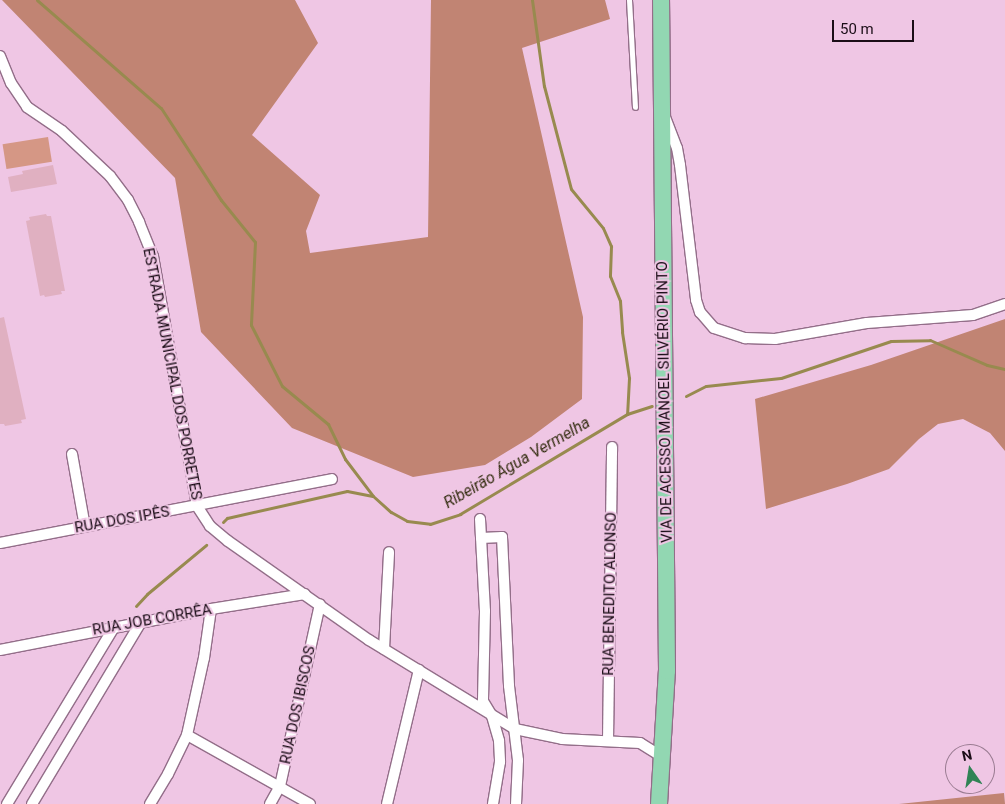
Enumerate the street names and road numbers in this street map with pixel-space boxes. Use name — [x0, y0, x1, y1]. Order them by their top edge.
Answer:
street label: ESTRADA MUNICIPAL DOS PORRETES — [139, 247, 205, 501]
street label: VIA DE ACESSO MANOEL SILVÉRIO PINTO — [654, 261, 676, 543]
street label: RUA DOS IPÊS — [73, 503, 171, 537]
street label: RUA BENEDITO ALONSO — [600, 512, 620, 676]
street label: RUA JOB CORRÊA — [91, 601, 213, 639]
street label: RUA DOS IBISCOS — [277, 644, 319, 766]

